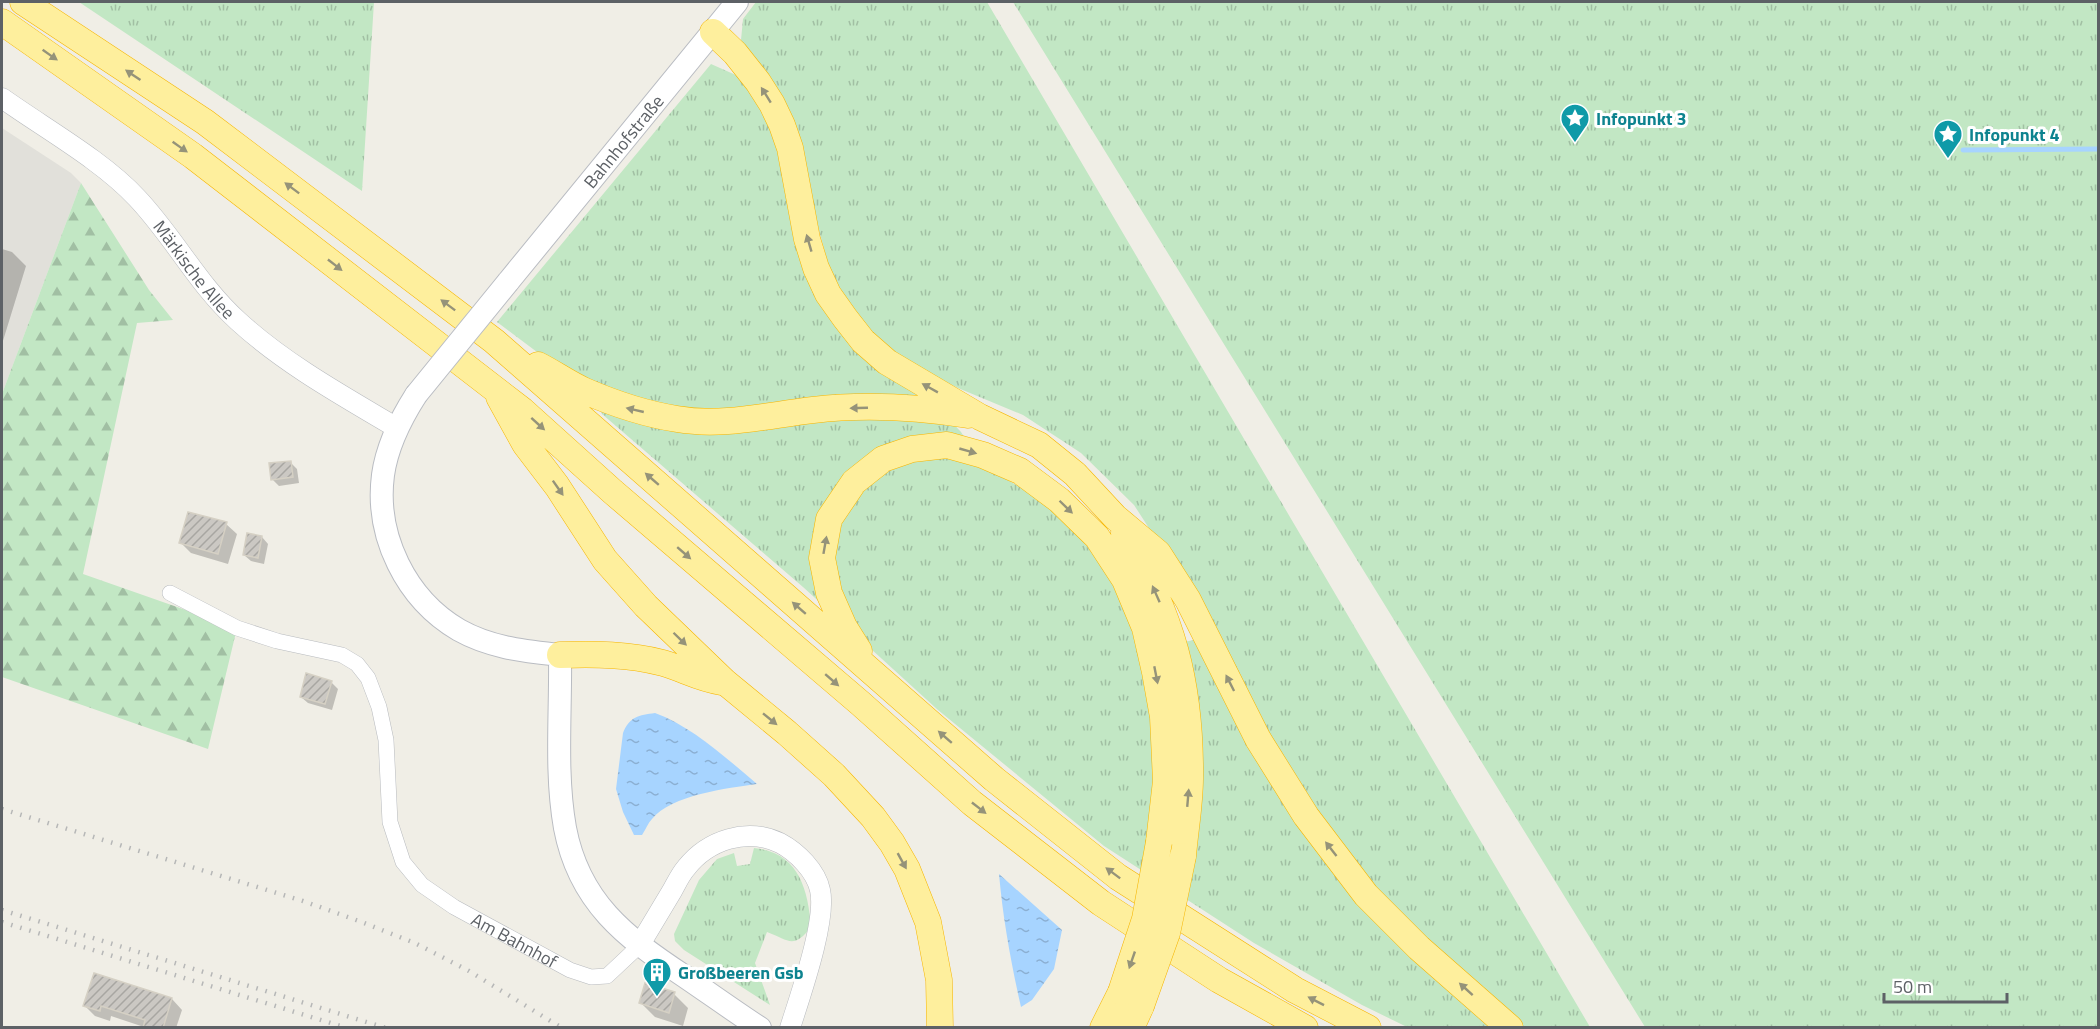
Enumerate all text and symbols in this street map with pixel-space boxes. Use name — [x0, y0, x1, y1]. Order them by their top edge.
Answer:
one-way arrow — [42, 49, 58, 60]
one-way arrow — [126, 69, 142, 81]
one-way arrow — [761, 87, 772, 103]
street label: Bahnhofstraße — [577, 88, 670, 194]
place icon: Infopunkt 3 — [1559, 102, 1591, 144]
place label: Infopunkt 3 — [1596, 105, 1687, 132]
place icon: Infopunkt 4 — [1932, 118, 1964, 160]
place label: Infopunkt 4 — [1969, 121, 2060, 148]
one-way arrow — [171, 141, 187, 153]
one-way arrow — [284, 182, 300, 194]
street label: Märkische Allee — [147, 214, 242, 325]
one-way arrow — [804, 234, 813, 252]
one-way arrow — [327, 258, 342, 270]
one-way arrow — [440, 300, 455, 312]
one-way arrow — [921, 383, 938, 393]
one-way arrow — [850, 403, 869, 413]
one-way arrow — [626, 404, 644, 414]
one-way arrow — [530, 417, 545, 430]
one-way arrow — [959, 447, 977, 456]
one-way arrow — [644, 473, 660, 486]
one-way arrow — [552, 480, 564, 496]
one-way arrow — [1059, 500, 1074, 514]
one-way arrow — [820, 535, 829, 554]
one-way arrow — [677, 546, 692, 559]
one-way arrow — [1151, 584, 1161, 602]
one-way arrow — [792, 602, 807, 615]
one-way arrow — [673, 632, 687, 646]
one-way arrow — [1152, 666, 1161, 685]
one-way arrow — [824, 673, 839, 686]
one-way arrow — [1225, 674, 1235, 692]
one-way arrow — [762, 713, 778, 726]
one-way arrow — [938, 731, 953, 744]
one-way arrow — [1183, 789, 1193, 808]
one-way arrow — [971, 802, 986, 814]
one-way arrow — [1325, 842, 1337, 858]
one-way arrow — [897, 853, 907, 870]
one-way arrow — [1105, 867, 1120, 879]
street label: Am Bahnhof — [467, 906, 563, 974]
one-way arrow — [1127, 951, 1137, 969]
building icon: Großbeeren Gsb — [641, 956, 673, 998]
place label: Großbeeren Gsb — [678, 959, 804, 986]
scale bar — [1884, 966, 2007, 1004]
text: 50 m — [1893, 973, 1932, 1000]
one-way arrow — [1458, 982, 1473, 996]
one-way arrow — [1307, 996, 1324, 1005]

